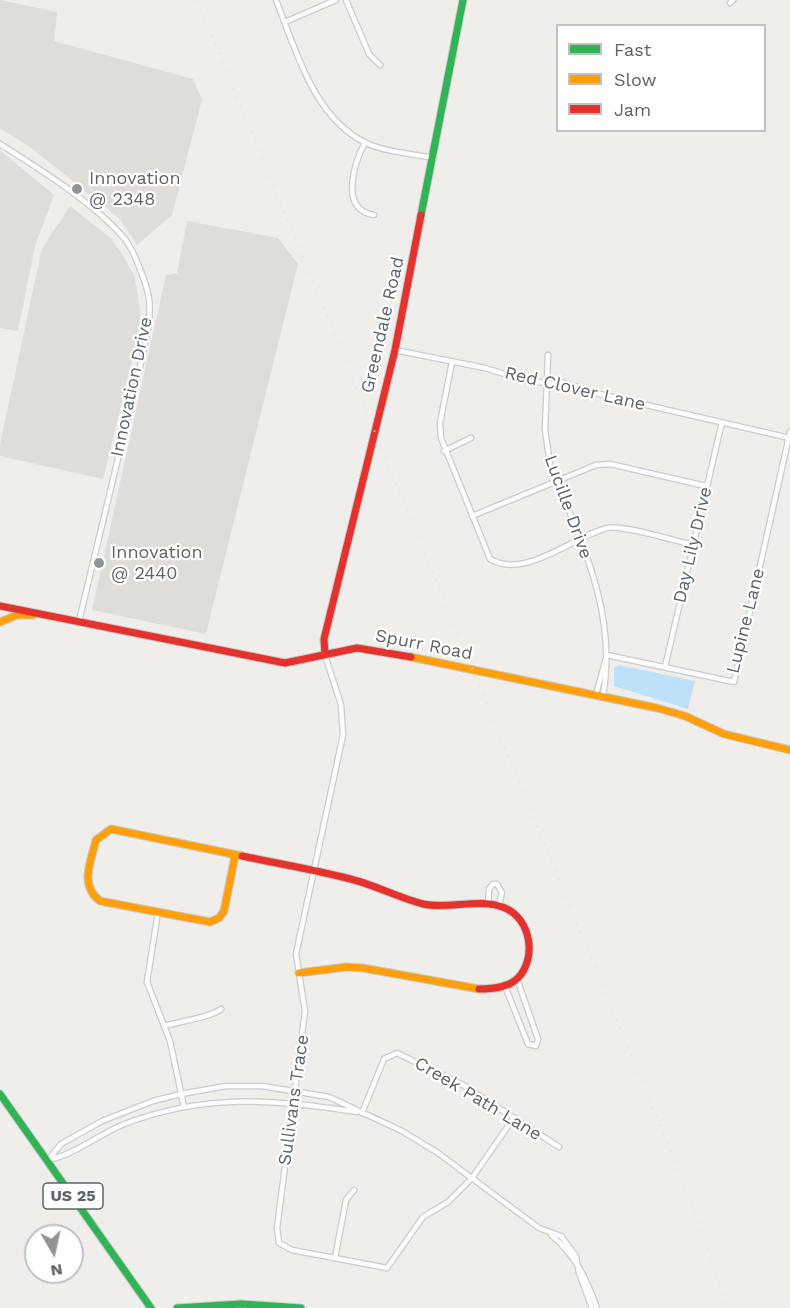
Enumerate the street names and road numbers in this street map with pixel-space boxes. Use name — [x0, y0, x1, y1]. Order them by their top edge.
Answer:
street label: Greendale Road — [357, 255, 409, 395]
street label: Innovation Drive — [107, 315, 157, 459]
street label: Red Clover Lane — [502, 362, 648, 416]
street label: Lucille Drive — [539, 452, 597, 562]
street label: Day Lily Drive — [669, 485, 717, 605]
street label: Lupine Lane — [722, 566, 770, 676]
street label: Spurr Road — [374, 625, 474, 665]
street label: Sullivans Trace — [274, 1033, 314, 1167]
street label: Creek Path Lane — [410, 1052, 546, 1146]
road number: US 25 — [43, 1183, 103, 1209]

